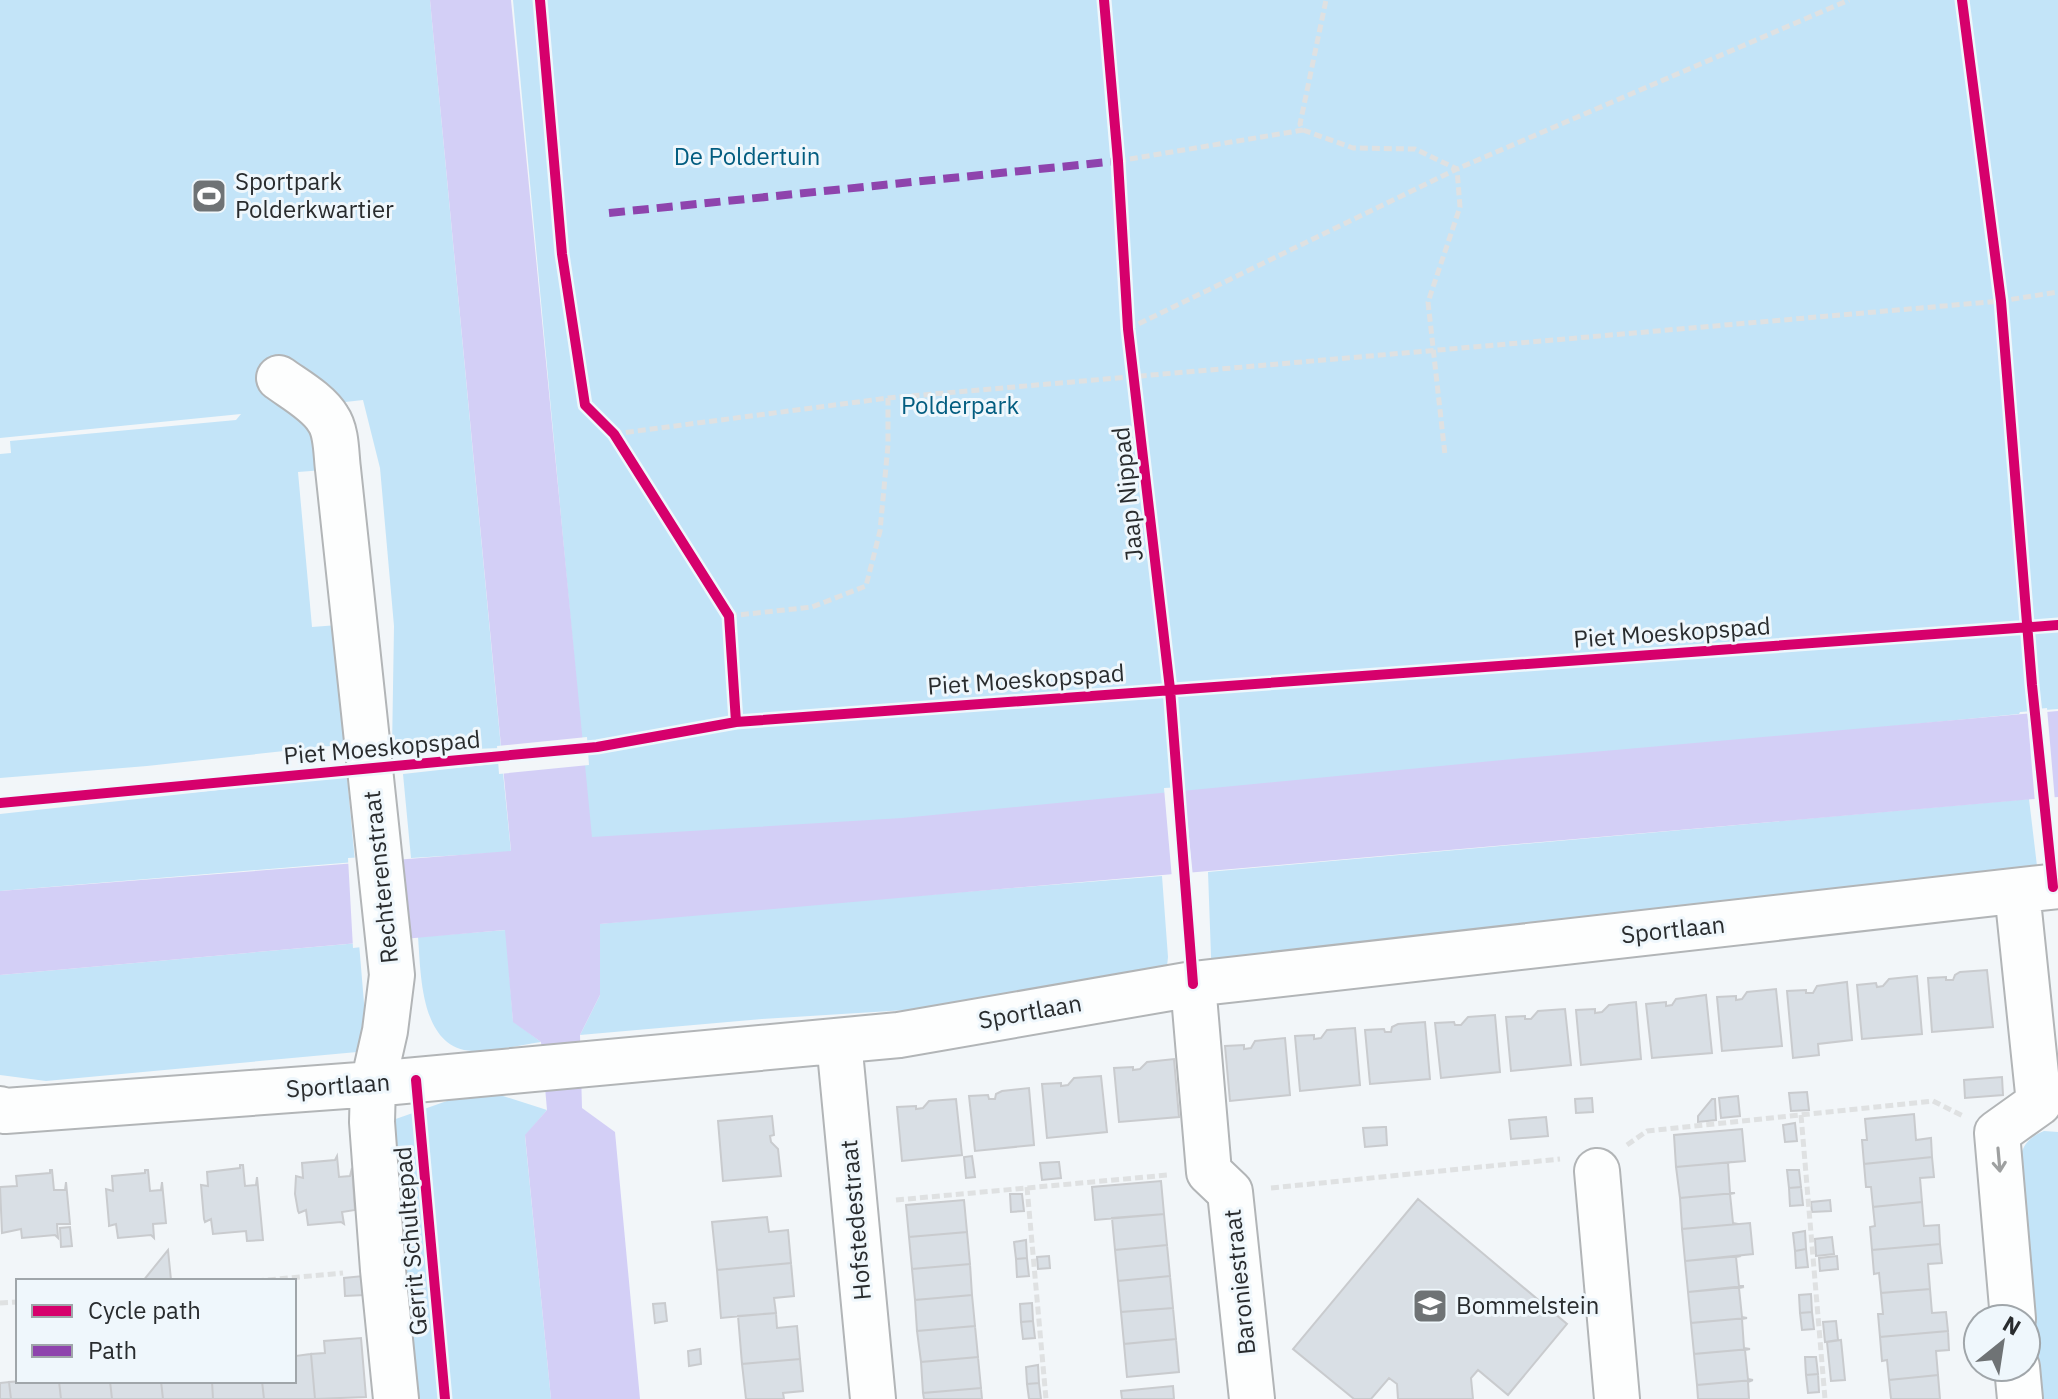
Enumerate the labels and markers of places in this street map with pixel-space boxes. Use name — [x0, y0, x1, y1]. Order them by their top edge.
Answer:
place label: Sportpark Polderkwartier — [235, 165, 394, 225]
sports icon: Sportpark Polderkwartier — [190, 177, 228, 215]
school or university icon: Bommelstein — [1411, 1287, 1449, 1325]
place label: Bommelstein — [1456, 1289, 1599, 1321]

